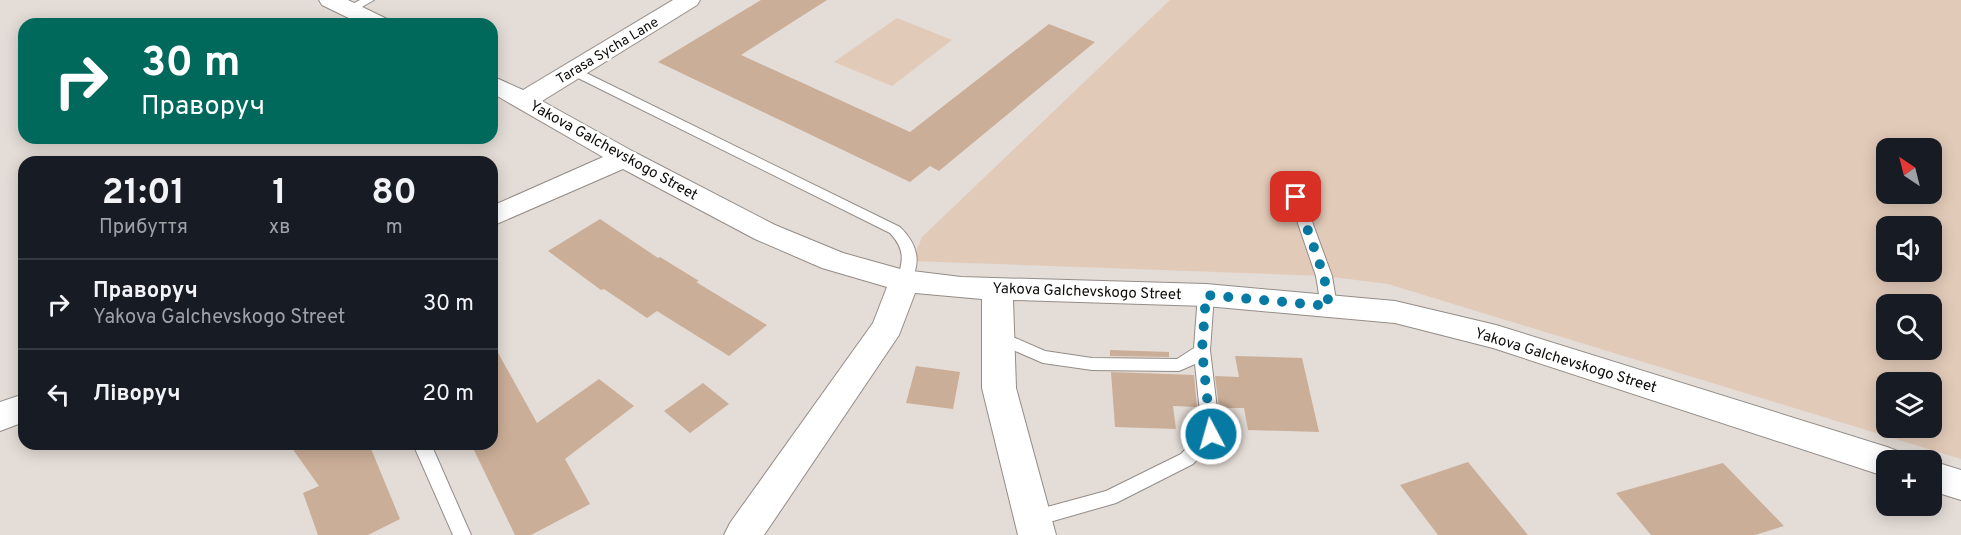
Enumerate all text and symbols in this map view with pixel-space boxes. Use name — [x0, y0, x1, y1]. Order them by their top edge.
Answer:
street label: Tarasa Sycha Lane — [553, 14, 662, 89]
text: 30 m — [141, 38, 240, 91]
icon: right — [42, 42, 120, 120]
text: Праворуч — [141, 90, 265, 124]
street label: Yakova Galchevskogo Street — [526, 97, 701, 205]
north arrow — [1876, 138, 1942, 204]
map controls — [1876, 138, 1942, 516]
text: 21:01 — [102, 171, 185, 217]
text: 1 — [272, 171, 287, 217]
text: 80 — [371, 171, 417, 217]
pin — [1270, 171, 1321, 222]
icon: arrive — [1279, 180, 1312, 213]
text: Прибуття — [99, 215, 188, 241]
text: хв — [269, 215, 290, 241]
text: m — [386, 215, 403, 241]
button: sound — [1876, 216, 1942, 282]
text: Праворуч — [93, 278, 198, 305]
street label: Yakova Galchevskogo Street — [992, 280, 1182, 305]
icon: right — [42, 288, 75, 321]
text: 30 m — [423, 291, 474, 318]
button: search — [1876, 294, 1942, 360]
text: Yakova Galchevskogo Street — [93, 305, 345, 331]
street label: Yakova Galchevskogo Street — [1472, 325, 1659, 398]
button: layers — [1876, 372, 1942, 438]
icon: left — [42, 378, 75, 411]
text: Ліворуч — [93, 381, 181, 408]
text: 20 m — [423, 381, 474, 408]
position arrow — [1179, 402, 1243, 466]
button: + — [1876, 450, 1942, 516]

